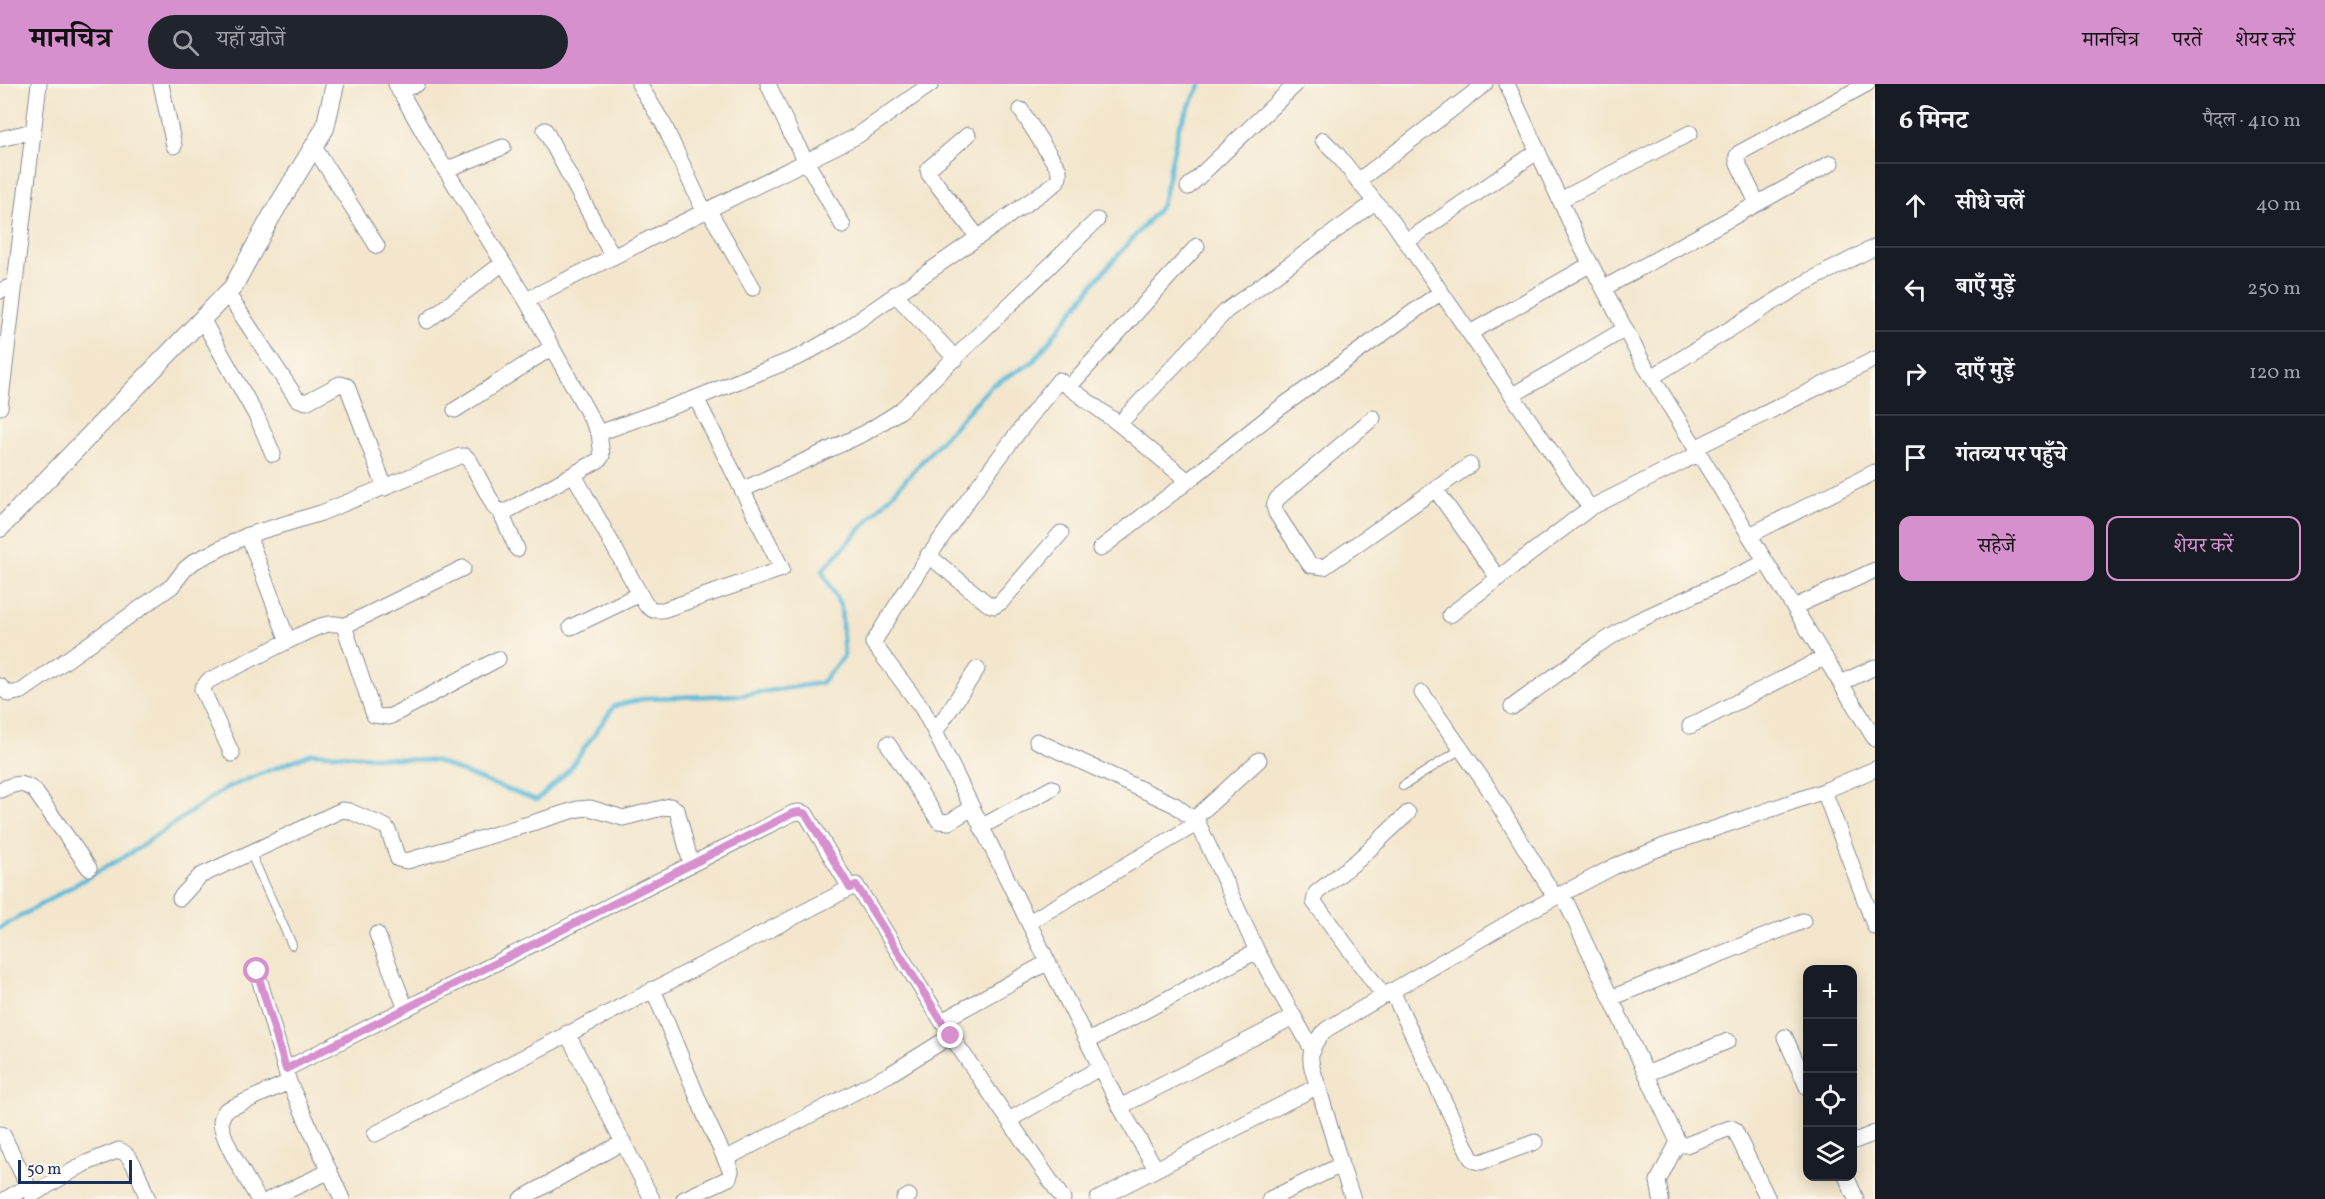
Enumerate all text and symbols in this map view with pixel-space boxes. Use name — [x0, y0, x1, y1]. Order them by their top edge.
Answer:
search box — [148, 15, 568, 69]
text: मानचित्र — [30, 20, 112, 59]
text: यहाँ खोजें — [217, 25, 285, 56]
icon: search — [169, 26, 202, 59]
text: मानचित्र — [2082, 26, 2139, 55]
text: परतें — [2172, 26, 2202, 55]
text: शेयर करें — [2235, 26, 2295, 55]
text: 6 मिनट — [1899, 103, 1968, 139]
text: पैदल · 410 m — [2203, 107, 2301, 135]
text: सीधे चलें — [1956, 188, 2024, 219]
icon: ahead — [1899, 189, 1932, 222]
text: 40 m — [2256, 191, 2301, 219]
text: बाएँ मुड़ें — [1956, 272, 2015, 303]
icon: left — [1899, 273, 1932, 306]
text: 250 m — [2247, 275, 2301, 303]
text: दाएँ मुड़ें — [1956, 356, 2014, 387]
icon: right — [1899, 357, 1932, 390]
text: 120 m — [2249, 359, 2301, 387]
text: गंतव्य पर पहुँचे — [1956, 440, 2067, 471]
icon: arrive — [1899, 441, 1932, 474]
button: सहेजें — [1899, 516, 2094, 581]
button: शेयर करें — [2106, 516, 2301, 581]
route start — [243, 957, 269, 983]
map controls — [1803, 965, 1857, 1181]
button: + — [1803, 965, 1857, 1019]
button: − — [1803, 1019, 1857, 1073]
route end — [937, 1022, 963, 1048]
button: locate — [1803, 1073, 1857, 1127]
button: layers — [1803, 1127, 1857, 1181]
scale bar — [18, 1157, 132, 1184]
text: 50 m — [27, 1159, 61, 1181]

